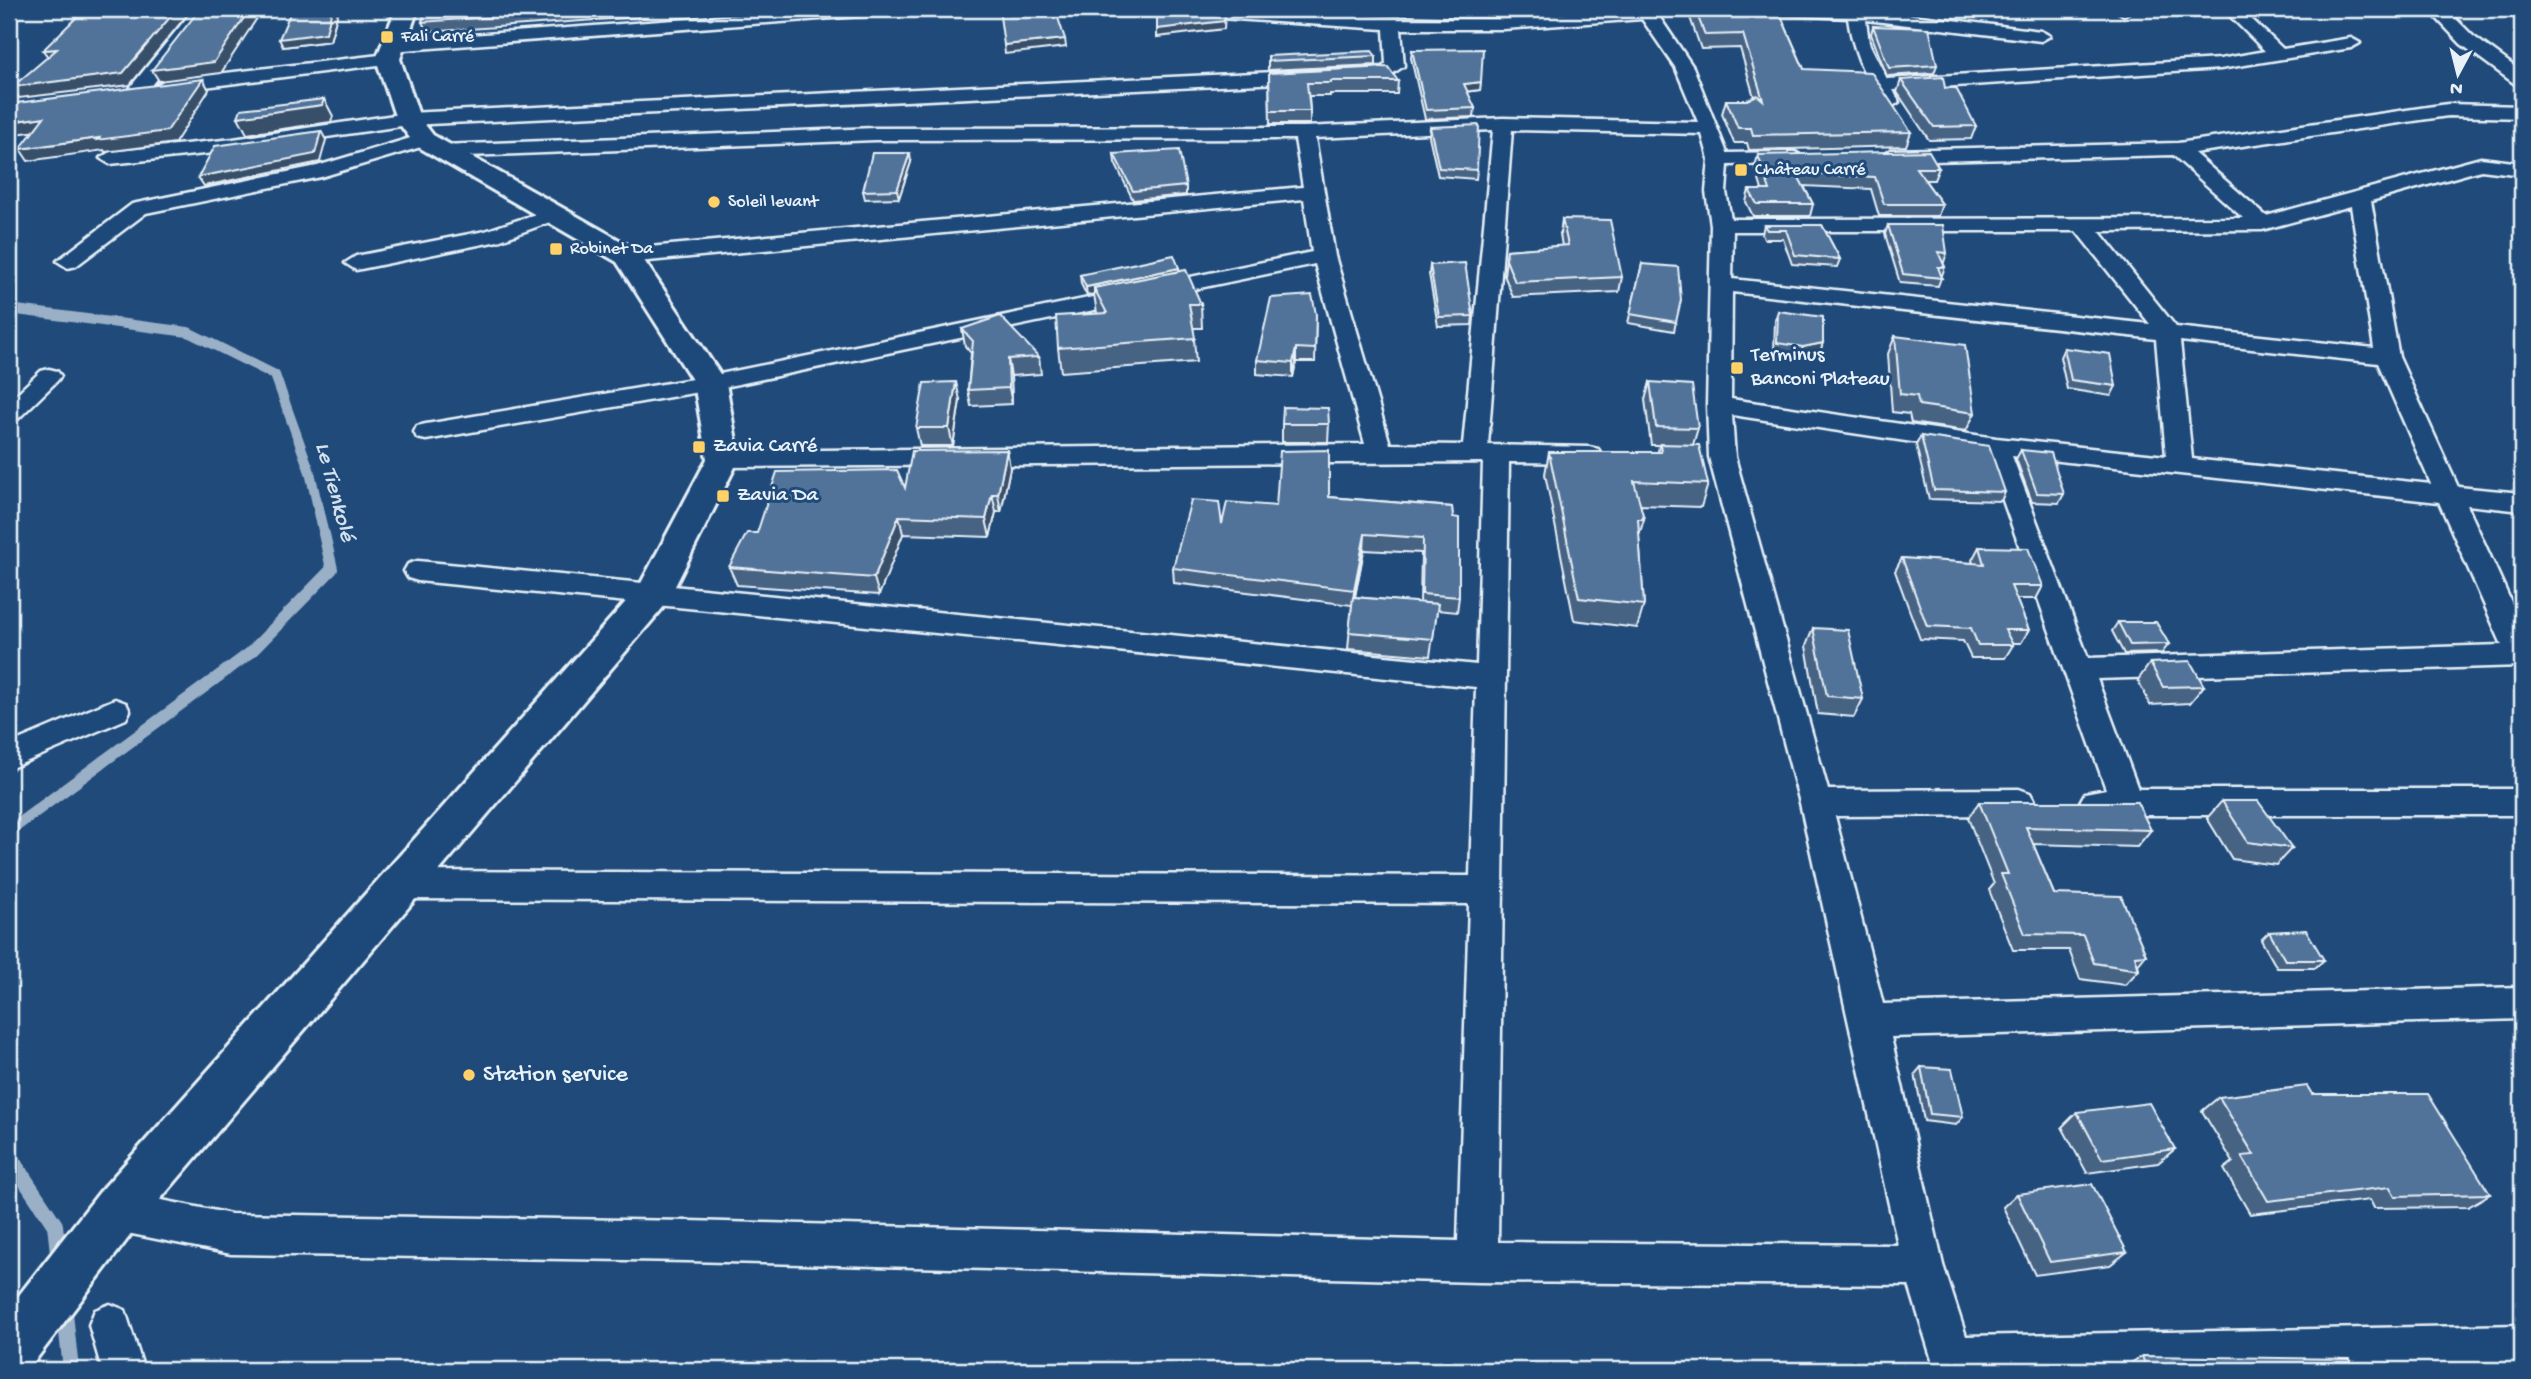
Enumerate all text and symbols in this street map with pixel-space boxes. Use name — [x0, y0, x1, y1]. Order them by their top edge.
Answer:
place label: Fali Carré — [400, 27, 475, 48]
marker: Fali Carré — [379, 29, 395, 45]
north arrow — [2422, 38, 2492, 108]
text: N — [2449, 75, 2464, 100]
place label: Château Carré — [1755, 160, 1866, 181]
marker: Château Carré — [1733, 162, 1749, 178]
place label: Soleil levant — [728, 192, 820, 213]
marker: Soleil levant — [706, 194, 722, 210]
place label: Robinet Da — [570, 239, 654, 260]
marker: Robinet Da — [548, 241, 564, 257]
place label: Terminus Banconi Plateau — [1750, 344, 1890, 393]
marker: Terminus Banconi Plateau — [1729, 360, 1745, 376]
place label: Zavia Carré — [713, 435, 819, 460]
water label: Le Tienkolé — [308, 439, 361, 547]
marker: Zavia Carré — [691, 439, 707, 455]
place label: Zavia Da — [737, 484, 819, 509]
marker: Zavia Da — [715, 488, 731, 504]
place label: Station service — [483, 1061, 628, 1090]
marker: Station service — [461, 1067, 477, 1083]

